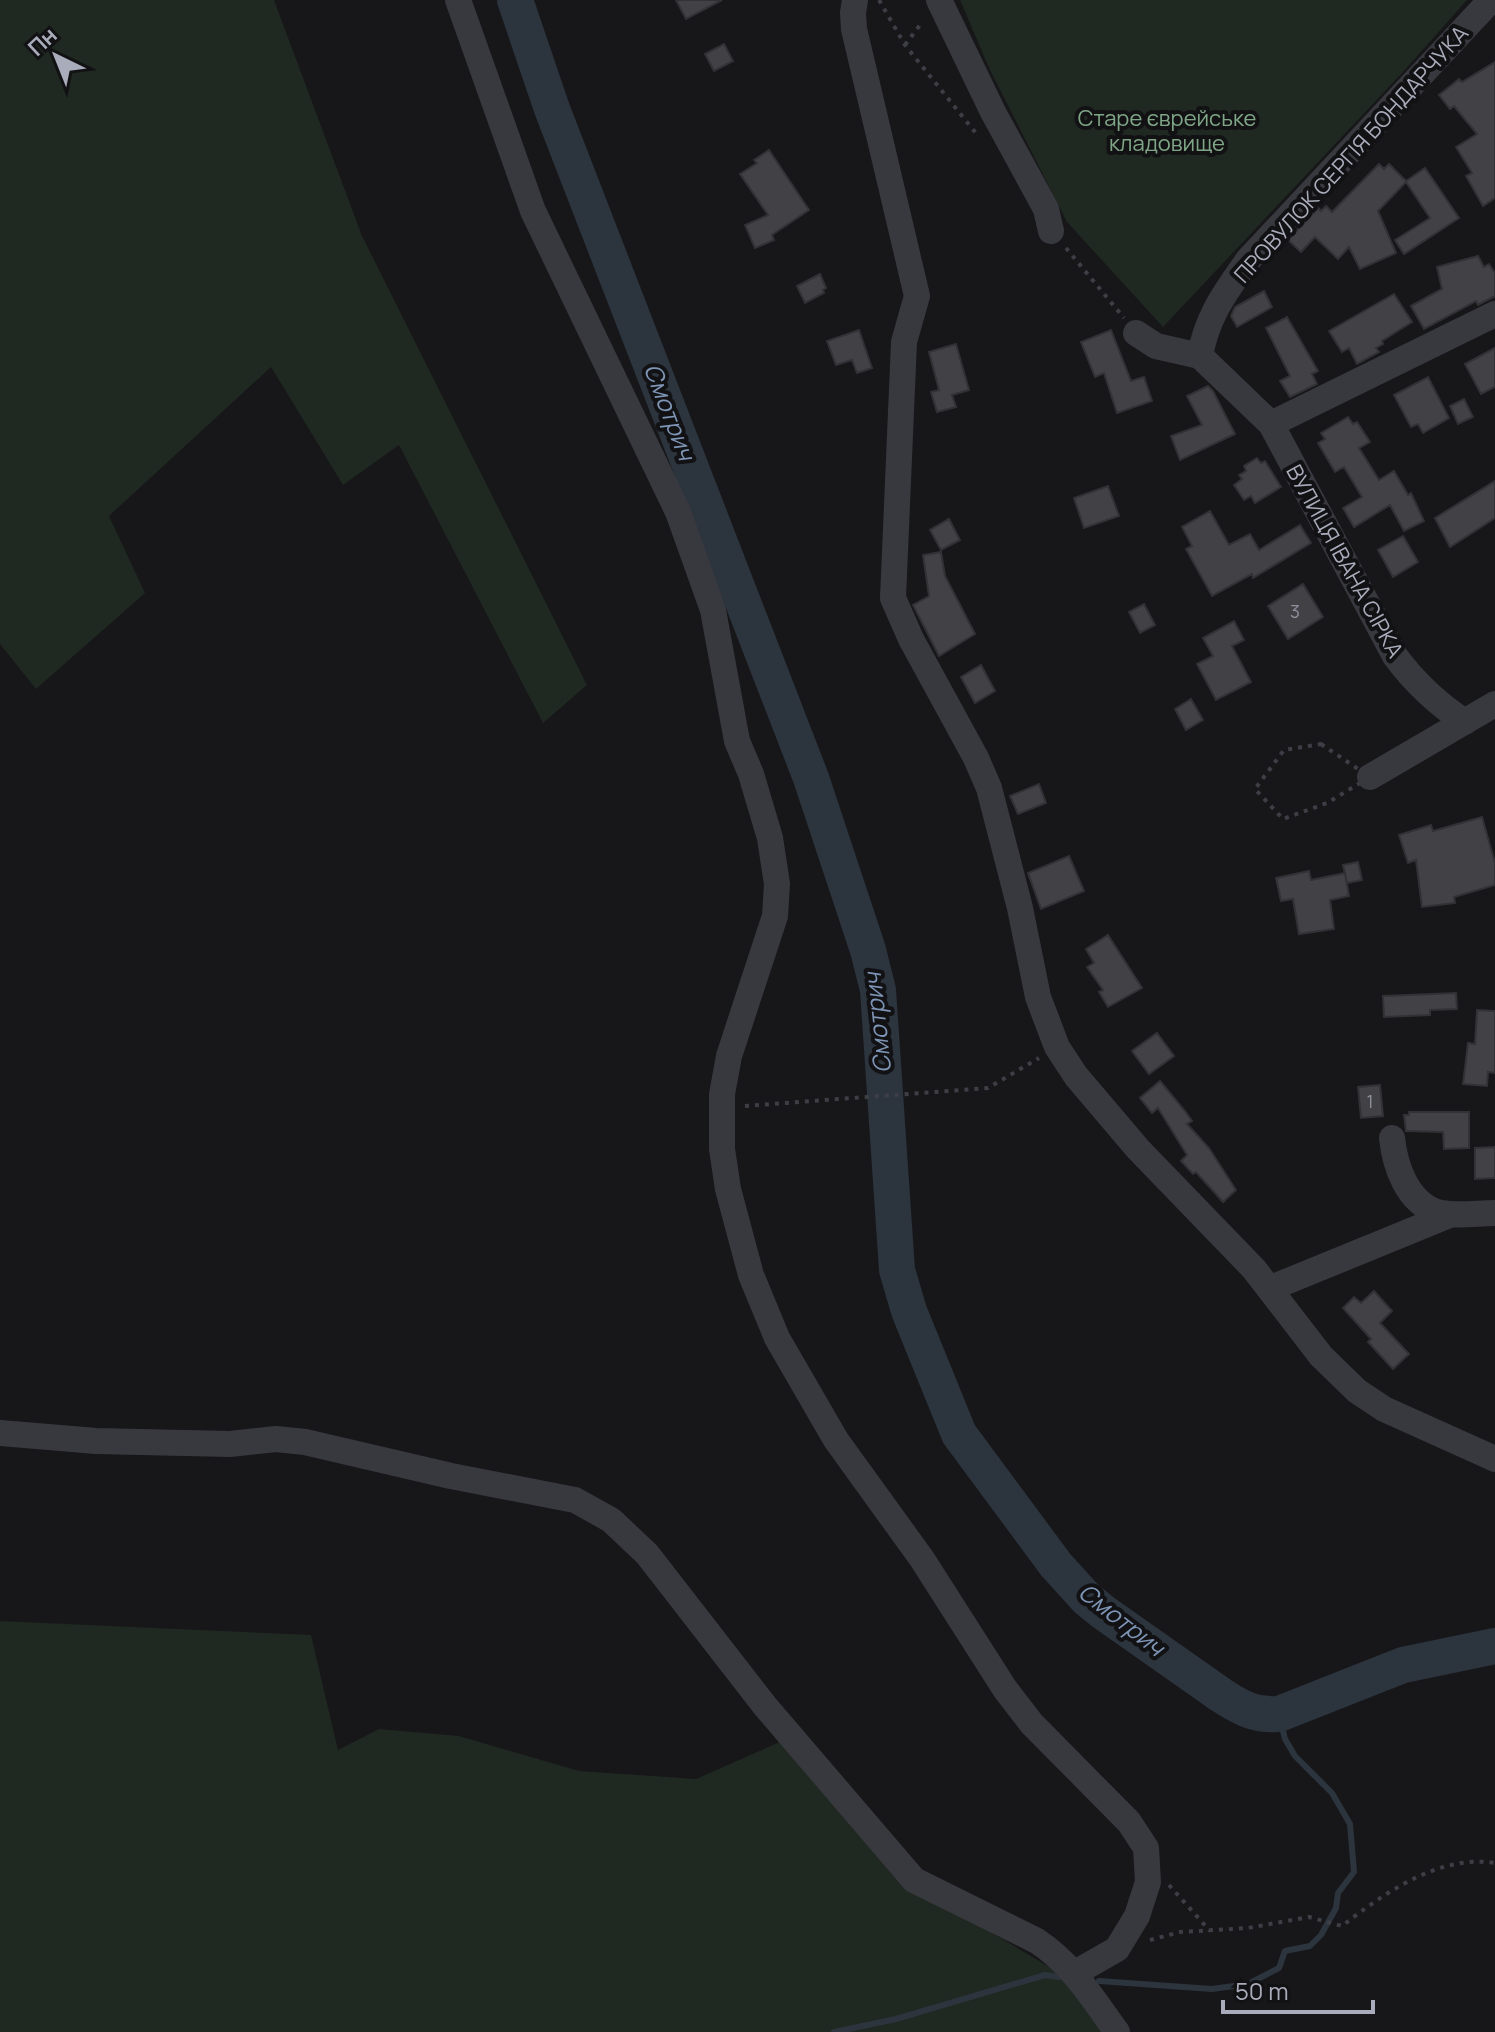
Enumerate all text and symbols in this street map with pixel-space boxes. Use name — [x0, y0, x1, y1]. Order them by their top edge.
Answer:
north arrow — [16, 16, 96, 96]
street label: ПРОВУЛОК СЕРГІЯ БОНДАРЧУКА — [1227, 19, 1475, 289]
text: Пн — [21, 20, 63, 62]
park label: Старе єврейське кладовище — [1078, 103, 1256, 158]
water label: Смотрич — [637, 359, 705, 466]
street label: ВУЛИЦЯ ІВАНА СІРКА — [1279, 459, 1411, 663]
house number: 3 — [1290, 599, 1300, 623]
water label: Смотрич — [855, 969, 898, 1075]
house number: 1 — [1366, 1089, 1374, 1113]
water label: Смотрич — [1072, 1575, 1173, 1664]
scale bar — [1223, 1964, 1373, 2014]
text: 50 m — [1235, 1974, 1289, 2007]

